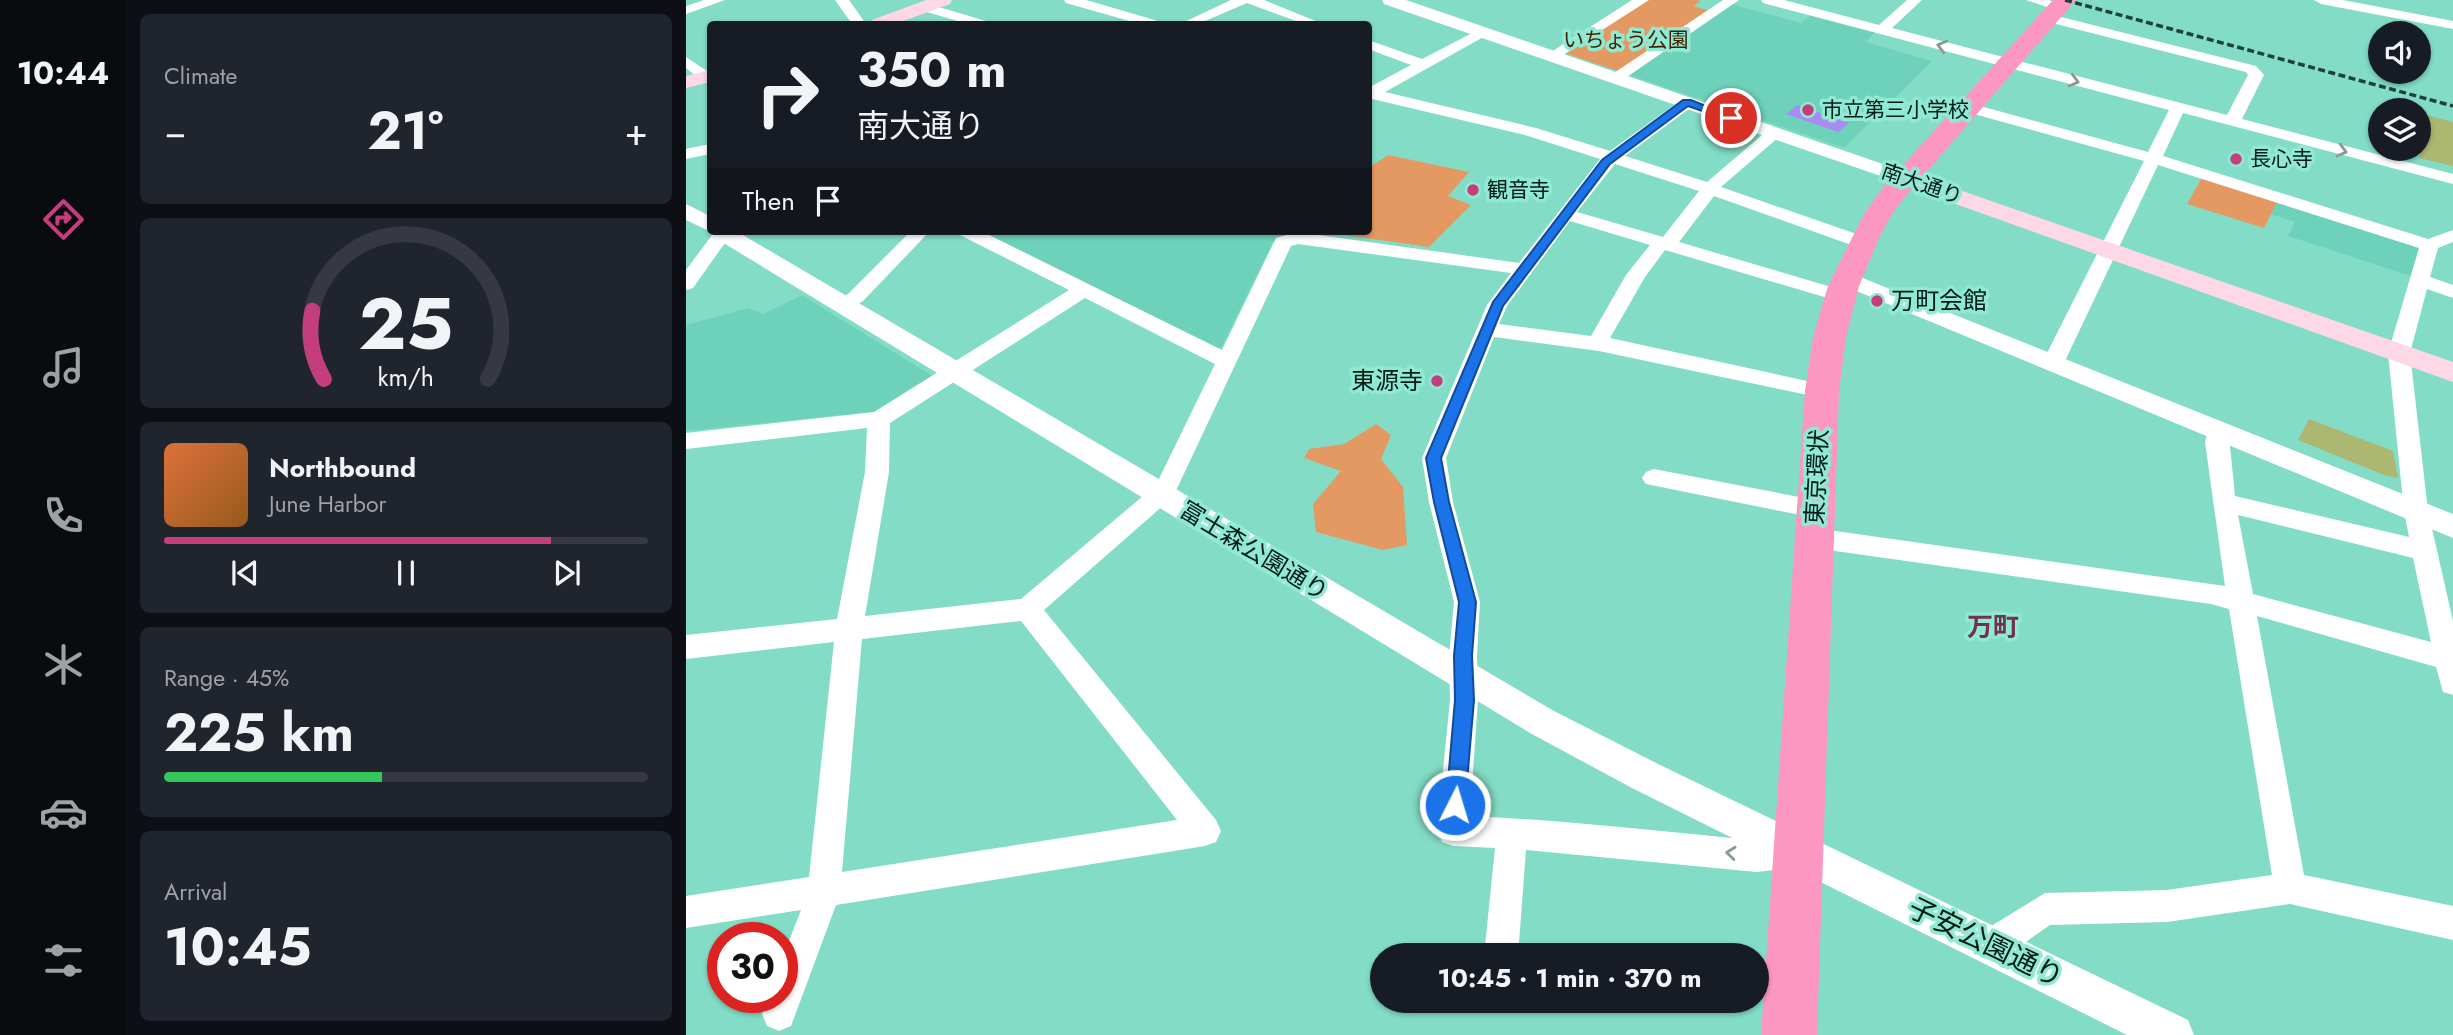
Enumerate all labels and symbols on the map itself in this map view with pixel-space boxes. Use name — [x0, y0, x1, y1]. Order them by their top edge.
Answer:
park label: いちょう公園 — [1563, 25, 1689, 55]
one-way arrow — [1937, 39, 1949, 54]
one-way arrow — [2068, 73, 2080, 87]
pin — [1701, 88, 1761, 148]
place label: 市立第三小学校 — [1822, 95, 1969, 125]
marker: 市立第三小学校 — [1800, 102, 1816, 118]
one-way arrow — [2336, 142, 2348, 157]
place label: 長心寺 — [2250, 144, 2313, 174]
marker: 長心寺 — [2228, 151, 2244, 167]
street label: 南大通り — [1877, 156, 1967, 212]
place label: 観音寺 — [1487, 175, 1550, 205]
marker: 観音寺 — [1465, 182, 1481, 198]
place label: 万町会館 — [1891, 283, 1987, 318]
marker: 万町会館 — [1869, 293, 1885, 309]
place label: 東源寺 — [1351, 363, 1423, 398]
marker: 東源寺 — [1429, 373, 1445, 389]
street label: 東京環状 — [1797, 428, 1836, 526]
street label: 富士森公園通り — [1173, 492, 1335, 609]
district label: 万町 — [1967, 608, 2019, 646]
position arrow — [1418, 768, 1492, 842]
one-way arrow — [1725, 846, 1737, 861]
street label: 子安公園通り — [1901, 887, 2070, 998]
speed limit sign: 30 — [707, 922, 798, 1013]

